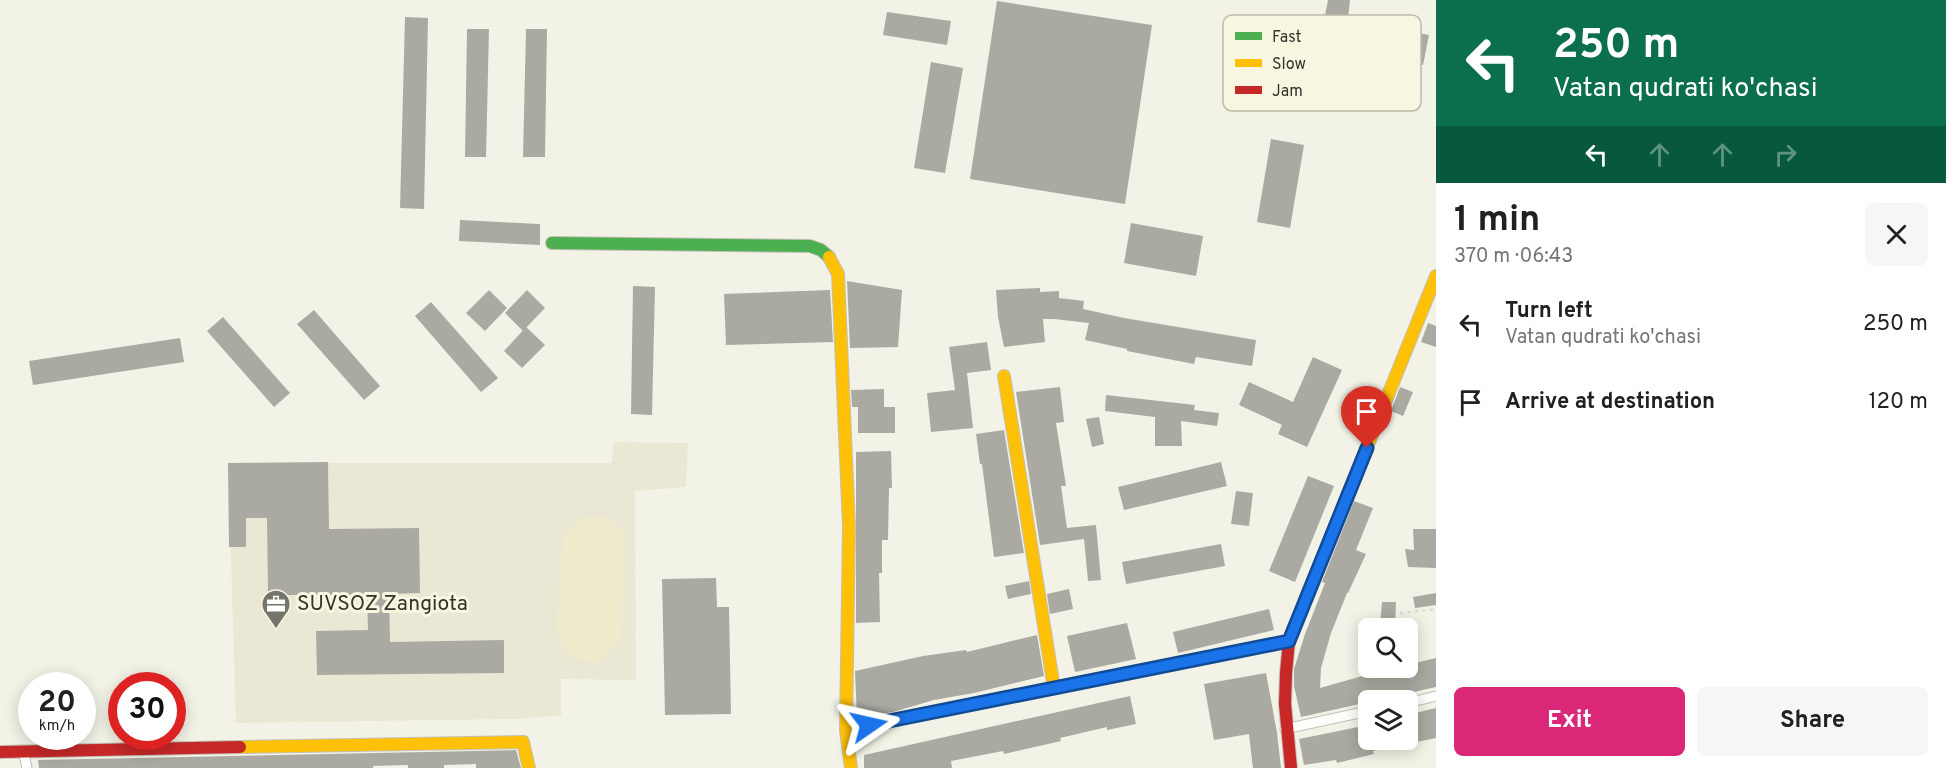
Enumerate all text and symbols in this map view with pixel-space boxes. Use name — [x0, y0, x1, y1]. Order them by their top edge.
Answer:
legend — [1223, 15, 1421, 111]
text: 250 m — [1553, 20, 1679, 73]
icon: left — [1454, 24, 1532, 102]
text: Fast — [1272, 28, 1302, 48]
text: Slow — [1272, 55, 1306, 75]
text: Vatan qudrati ko'chasi — [1553, 72, 1818, 106]
text: Jam — [1272, 82, 1303, 102]
icon: left — [1580, 138, 1613, 171]
icon: ahead — [1643, 138, 1676, 171]
icon: ahead — [1706, 138, 1739, 171]
icon: right — [1769, 138, 1802, 171]
text: 1 min — [1454, 198, 1540, 244]
button: close — [1865, 203, 1928, 266]
text: 370 m · 06:43 — [1454, 244, 1573, 270]
text: Turn left — [1505, 298, 1593, 325]
icon: left — [1454, 308, 1487, 341]
text: 250 m — [1863, 311, 1928, 338]
text: Vatan qudrati ko'chasi — [1505, 325, 1701, 351]
pin — [1341, 386, 1392, 448]
icon: arrive — [1454, 386, 1487, 419]
text: Arrive at destination — [1505, 389, 1715, 416]
text: 120 m — [1868, 389, 1928, 416]
icon: arrive — [1350, 395, 1383, 428]
office icon: SUVSOZ Zangiota — [260, 588, 292, 630]
place label: SUVSOZ Zangiota — [297, 591, 468, 618]
map controls — [1358, 618, 1418, 750]
button: search — [1358, 618, 1418, 678]
speed limit sign: 30 — [108, 672, 186, 750]
text: 20 — [38, 685, 76, 722]
button: Exit — [1454, 687, 1685, 756]
button: Share — [1697, 687, 1928, 756]
button: layers — [1358, 690, 1418, 750]
position arrow — [837, 693, 901, 757]
text: km/h — [39, 717, 75, 736]

